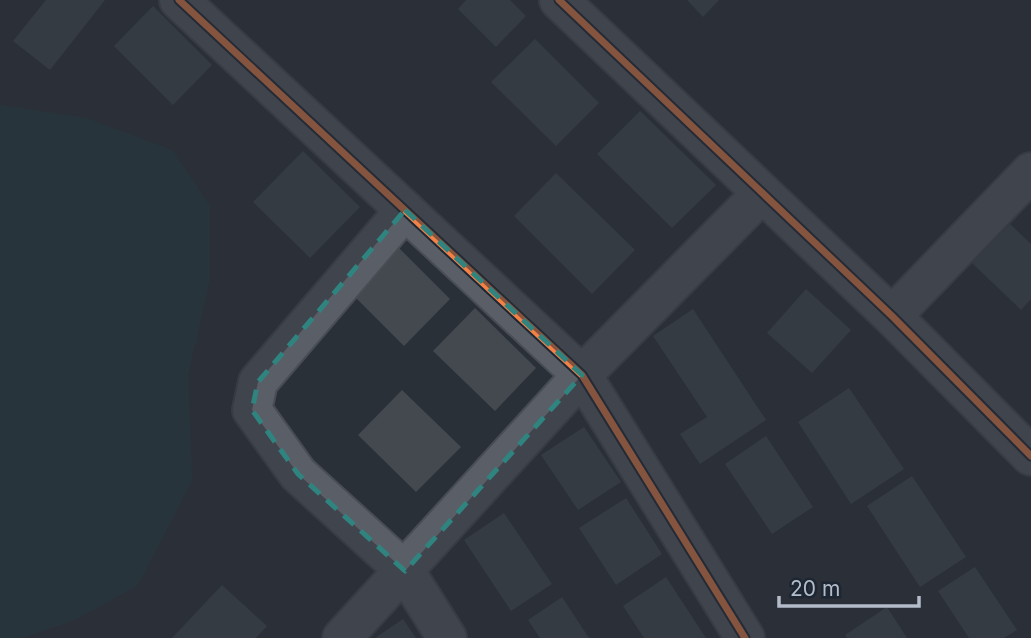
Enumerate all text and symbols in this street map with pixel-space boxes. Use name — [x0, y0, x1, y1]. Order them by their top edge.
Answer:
scale bar — [779, 564, 919, 608]
text: 20 m — [790, 576, 840, 601]

